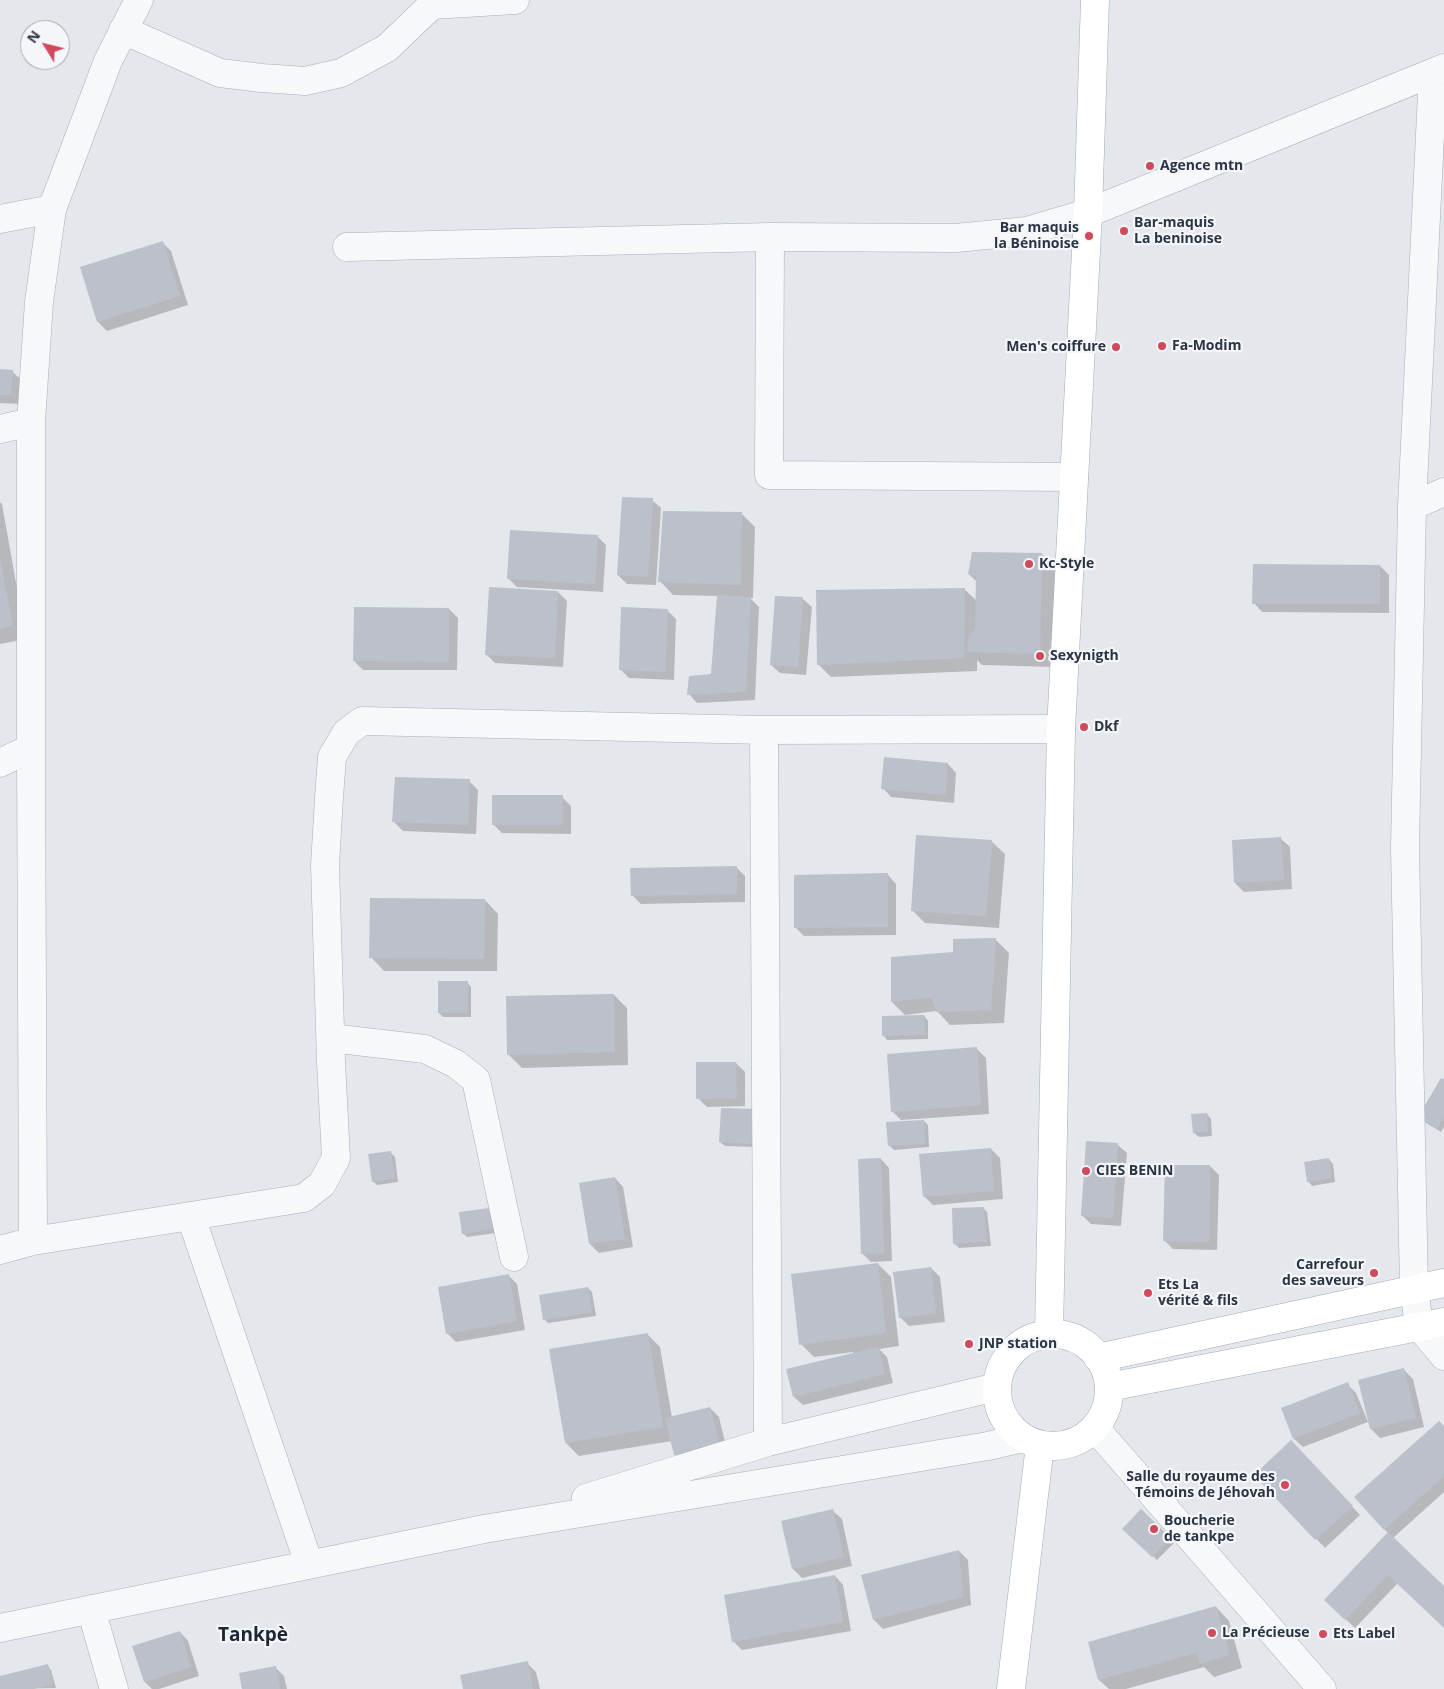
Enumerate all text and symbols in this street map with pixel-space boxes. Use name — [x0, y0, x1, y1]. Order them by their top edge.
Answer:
north arrow — [20, 20, 70, 70]
text: N — [22, 26, 44, 47]
place label: Agence mtn — [1160, 158, 1243, 174]
marker: Agence mtn — [1144, 160, 1156, 172]
place label: Bar-maquis La beninoise — [1134, 215, 1222, 248]
place label: Bar maquis la Béninoise — [994, 220, 1079, 252]
marker: Bar-maquis La beninoise — [1118, 225, 1130, 237]
marker: Bar maquis la Béninoise — [1083, 230, 1095, 242]
place label: Fa-Modim — [1172, 338, 1241, 354]
place label: Men's coiffure — [1006, 339, 1106, 355]
marker: Fa-Modim — [1156, 340, 1168, 352]
marker: Men's coiffure — [1110, 341, 1122, 353]
place label: Kc-Style — [1039, 556, 1094, 572]
marker: Kc-Style — [1023, 558, 1035, 570]
place label: Sexynigth — [1050, 648, 1119, 664]
marker: Sexynigth — [1034, 650, 1046, 662]
place label: Dkf — [1094, 719, 1118, 735]
marker: Dkf — [1078, 721, 1090, 733]
place label: CIES BENIN — [1096, 1163, 1173, 1179]
marker: CIES BENIN — [1080, 1165, 1092, 1177]
place label: Carrefour des saveurs — [1282, 1257, 1364, 1290]
marker: Carrefour des saveurs — [1368, 1267, 1380, 1279]
place label: Ets La vérité & fils — [1158, 1277, 1238, 1310]
marker: Ets La vérité & fils — [1142, 1287, 1154, 1299]
place label: JNP station — [979, 1336, 1057, 1352]
marker: JNP station — [963, 1338, 975, 1350]
place label: Salle du royaume des Témoins de Jéhovah — [1126, 1469, 1275, 1501]
marker: Salle du royaume des Témoins de Jéhovah — [1279, 1479, 1291, 1491]
place label: Boucherie de tankpe — [1164, 1513, 1235, 1545]
marker: Boucherie de tankpe — [1148, 1523, 1160, 1535]
district label: Tankpè — [218, 1625, 288, 1647]
place label: La Précieuse — [1222, 1625, 1310, 1641]
place label: Ets Label — [1333, 1626, 1395, 1642]
marker: La Précieuse — [1206, 1627, 1218, 1639]
marker: Ets Label — [1317, 1628, 1329, 1640]

